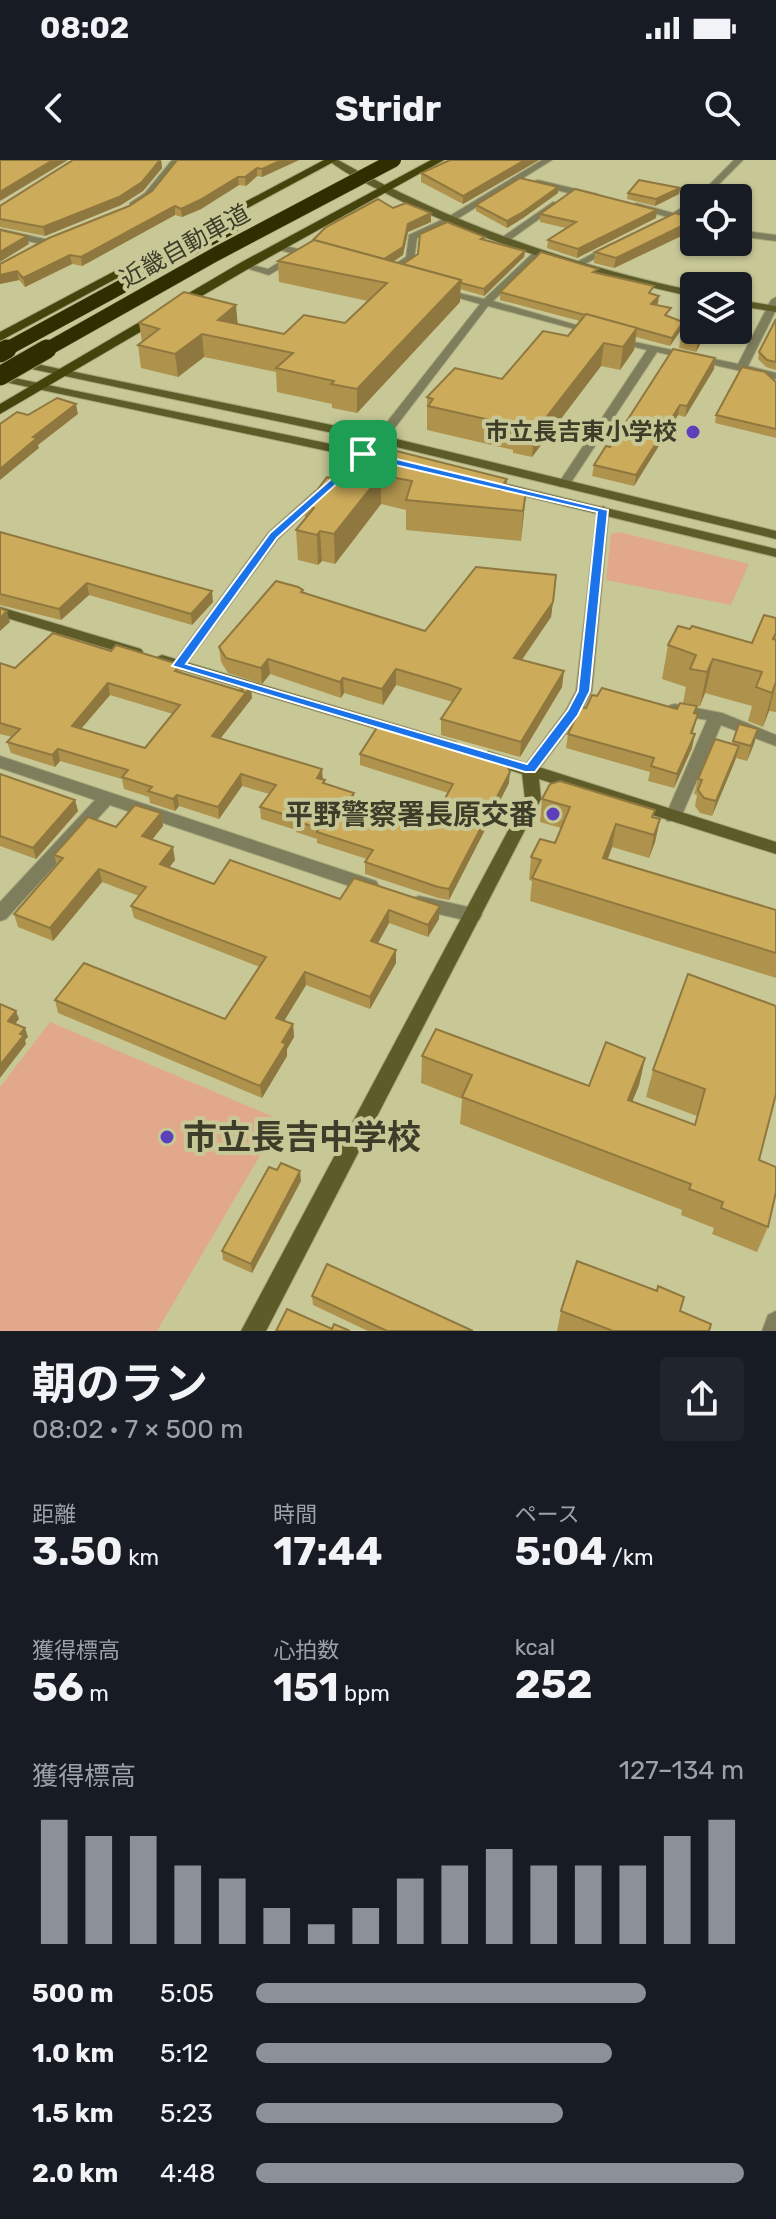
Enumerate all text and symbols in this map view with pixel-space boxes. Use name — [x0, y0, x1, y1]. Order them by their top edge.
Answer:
text: 08:02 — [40, 10, 129, 46]
icon: back — [32, 86, 76, 130]
icon: search — [700, 86, 744, 130]
text: Stridr — [335, 87, 441, 130]
map controls — [680, 184, 752, 344]
button: locate — [680, 184, 752, 256]
street label: 近畿自動車道 — [115, 199, 255, 293]
button: layers — [680, 272, 752, 344]
place label: 市立長吉東小学校 — [485, 418, 677, 446]
pin — [329, 420, 397, 488]
marker: 市立長吉東小学校 — [684, 423, 702, 441]
icon: arrive — [341, 432, 385, 476]
place label: 平野警察署長原交番 — [285, 798, 537, 831]
marker: 平野警察署長原交番 — [544, 805, 562, 823]
place label: 市立長吉中学校 — [183, 1117, 421, 1158]
marker: 市立長吉中学校 — [158, 1128, 176, 1146]
button: share — [660, 1357, 744, 1441]
text: 朝のラン — [32, 1358, 208, 1410]
text: 08:02 · 7 × 500 m — [32, 1414, 243, 1445]
text: 距離 — [32, 1501, 76, 1528]
text: 時間 — [273, 1501, 317, 1528]
text: ペース — [515, 1501, 580, 1528]
text: 3.50 — [32, 1528, 123, 1575]
text: 17:44 — [273, 1528, 382, 1575]
text: 5:04 — [515, 1528, 607, 1575]
text: km — [123, 1544, 159, 1571]
text: /km — [607, 1544, 654, 1571]
text: kcal — [515, 1634, 555, 1661]
text: 獲得標高 — [32, 1637, 120, 1664]
text: 心拍数 — [273, 1637, 339, 1664]
text: 252 — [515, 1661, 593, 1708]
text: 56 — [32, 1664, 84, 1711]
text: 151 — [273, 1664, 339, 1711]
text: m — [84, 1680, 109, 1707]
text: bpm — [339, 1680, 390, 1707]
text: 127–134 m — [619, 1755, 744, 1786]
text: 獲得標高 — [32, 1761, 136, 1792]
text: 500 m — [32, 1978, 114, 2009]
text: 5:05 — [160, 1978, 214, 2009]
text: 1.0 km — [32, 2038, 114, 2069]
text: 5:12 — [160, 2038, 209, 2069]
text: 1.5 km — [32, 2098, 114, 2129]
text: 5:23 — [160, 2098, 213, 2129]
text: 2.0 km — [32, 2158, 118, 2189]
text: 4:48 — [160, 2158, 215, 2189]

